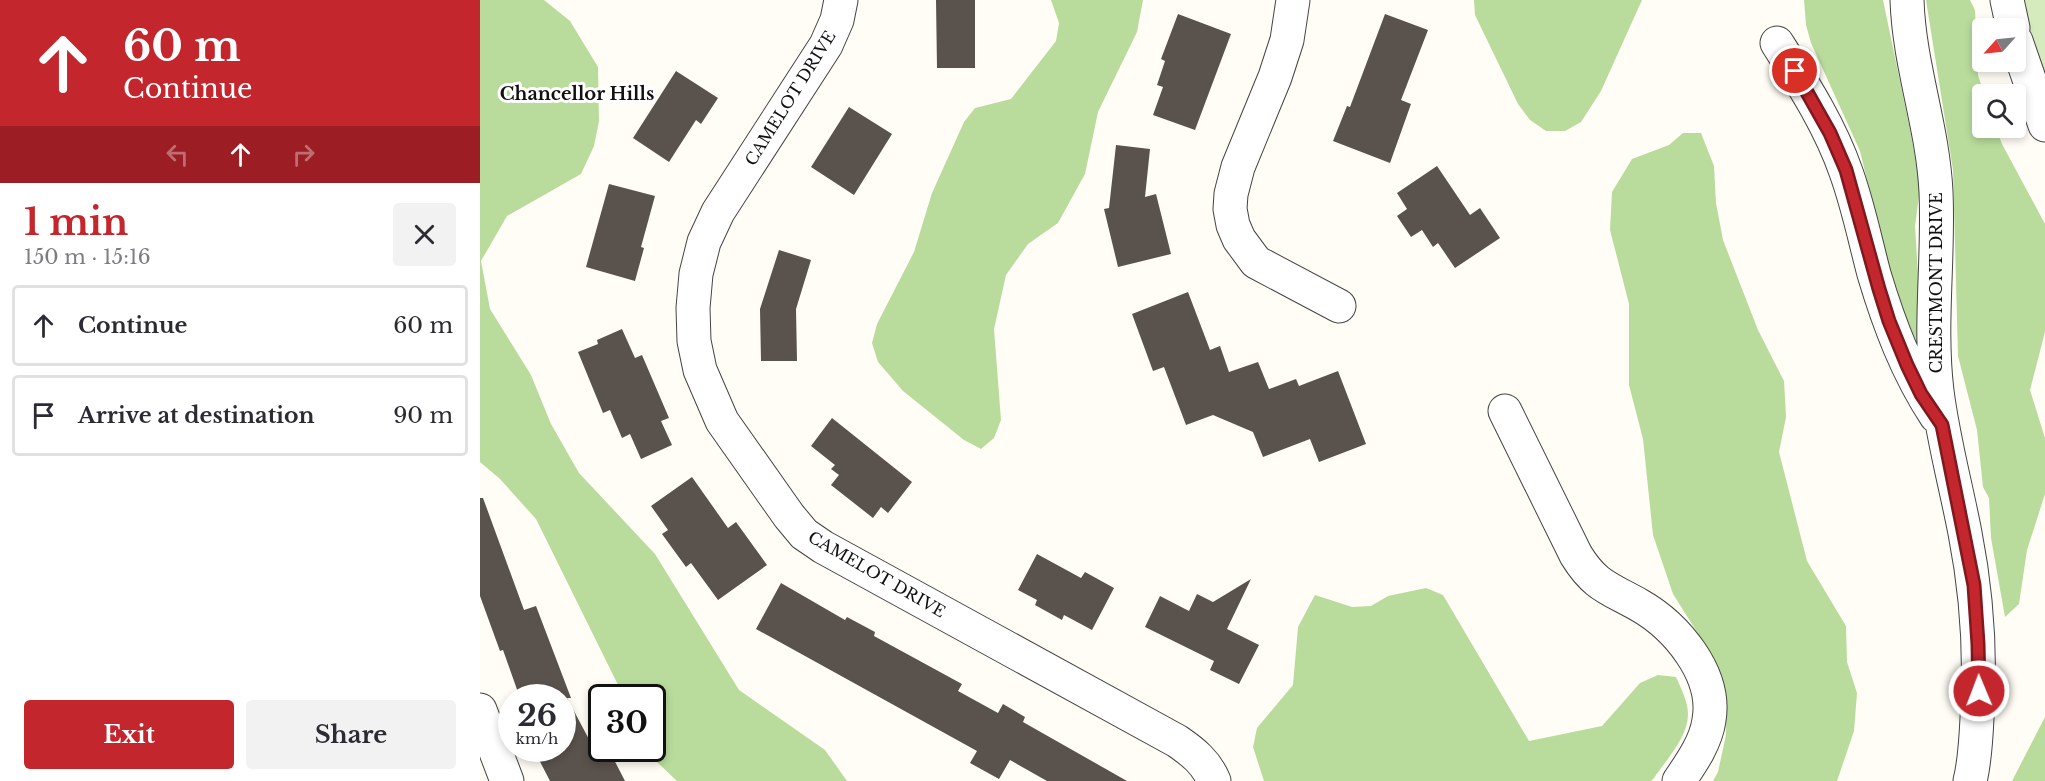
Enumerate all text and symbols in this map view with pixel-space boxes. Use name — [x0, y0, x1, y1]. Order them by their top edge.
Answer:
north arrow — [1972, 18, 2026, 72]
map controls — [1972, 18, 2026, 138]
text: 60 m — [123, 20, 241, 72]
icon: ahead — [24, 24, 102, 102]
street label: CAMELOT DRIVE — [740, 27, 840, 169]
pin — [1769, 45, 1820, 96]
icon: arrive — [1778, 54, 1811, 87]
text: Continue — [123, 72, 253, 105]
district label: Chancellor Hills — [500, 83, 654, 105]
button: search — [1972, 84, 2026, 138]
icon: left — [161, 138, 194, 171]
icon: ahead — [224, 138, 257, 171]
icon: right — [287, 138, 320, 171]
street label: CRESTMONT DRIVE — [1926, 193, 1946, 374]
text: 1 min — [24, 200, 128, 245]
button: close — [393, 203, 456, 266]
text: 150 m · 15:16 — [24, 245, 151, 269]
icon: ahead — [27, 309, 60, 342]
text: Continue — [78, 312, 187, 339]
text: 60 m — [393, 312, 453, 339]
icon: arrive — [27, 399, 60, 432]
text: Arrive at destination — [78, 402, 315, 429]
text: 90 m — [393, 402, 453, 429]
street label: CAMELOT DRIVE — [805, 527, 949, 621]
position arrow — [1947, 659, 2011, 723]
speed limit sign: 30 — [588, 684, 666, 762]
text: 26 — [517, 697, 557, 734]
button: Exit — [24, 700, 234, 769]
button: Share — [246, 700, 456, 769]
text: km/h — [516, 729, 558, 748]

